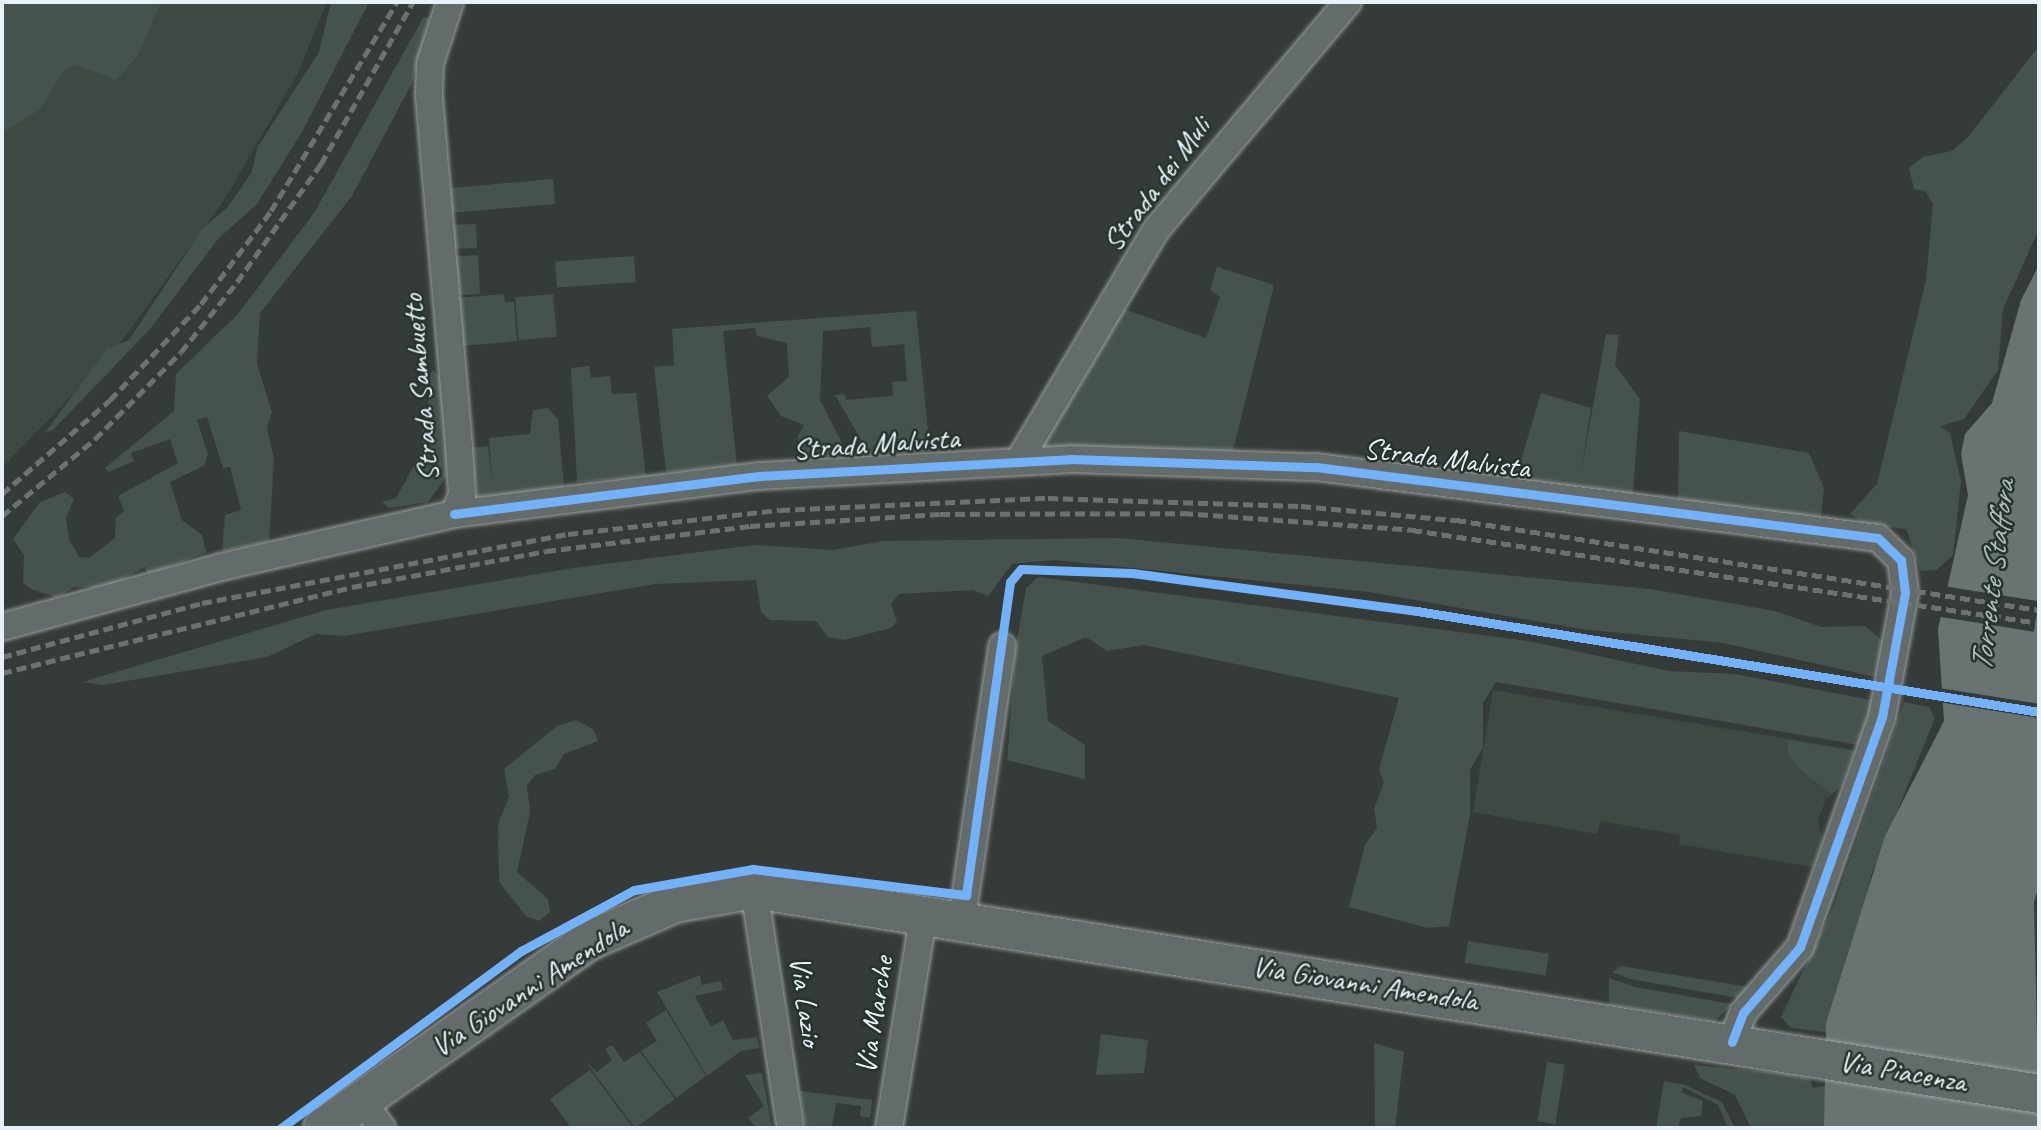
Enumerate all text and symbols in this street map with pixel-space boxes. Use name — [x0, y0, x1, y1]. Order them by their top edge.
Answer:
street label: Strada dei Muli — [1094, 110, 1218, 258]
street label: Strada Sambuetto — [394, 292, 446, 484]
street label: Strada Malvista — [791, 419, 961, 467]
street label: Strada Malvista — [1361, 430, 1533, 486]
water label: Torrente Staffora — [1962, 478, 2024, 674]
street label: Via Giovanni Amendola — [424, 910, 634, 1064]
street label: Via Giovanni Amendola — [1250, 947, 1480, 1019]
street label: Via Lazio — [782, 953, 830, 1049]
street label: Via Marche — [847, 953, 901, 1077]
street label: Via Piacenza — [1837, 1042, 1969, 1100]

